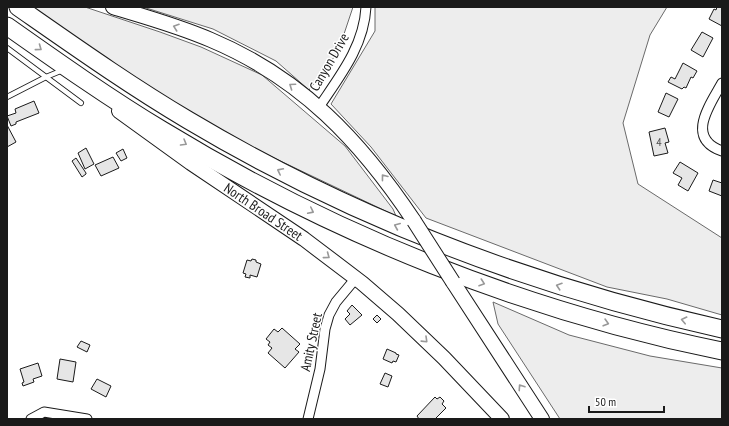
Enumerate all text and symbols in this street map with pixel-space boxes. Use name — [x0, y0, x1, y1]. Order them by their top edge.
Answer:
one-way arrow — [173, 23, 180, 32]
street label: Canyon Drive — [305, 30, 353, 94]
one-way arrow — [34, 44, 41, 51]
one-way arrow — [289, 84, 296, 91]
house number: 4 — [656, 134, 662, 149]
one-way arrow — [180, 138, 187, 145]
one-way arrow — [277, 168, 284, 176]
one-way arrow — [381, 175, 388, 182]
street label: North Broad Street — [221, 179, 306, 245]
one-way arrow — [307, 206, 314, 214]
one-way arrow — [394, 223, 401, 231]
one-way arrow — [322, 251, 329, 258]
one-way arrow — [479, 279, 486, 287]
one-way arrow — [555, 282, 562, 291]
street label: Amity Street — [296, 311, 326, 373]
one-way arrow — [681, 317, 687, 325]
one-way arrow — [602, 318, 609, 327]
one-way arrow — [420, 335, 428, 343]
one-way arrow — [518, 384, 525, 391]
scale bar — [589, 388, 664, 414]
text: 50 m — [595, 394, 616, 409]

